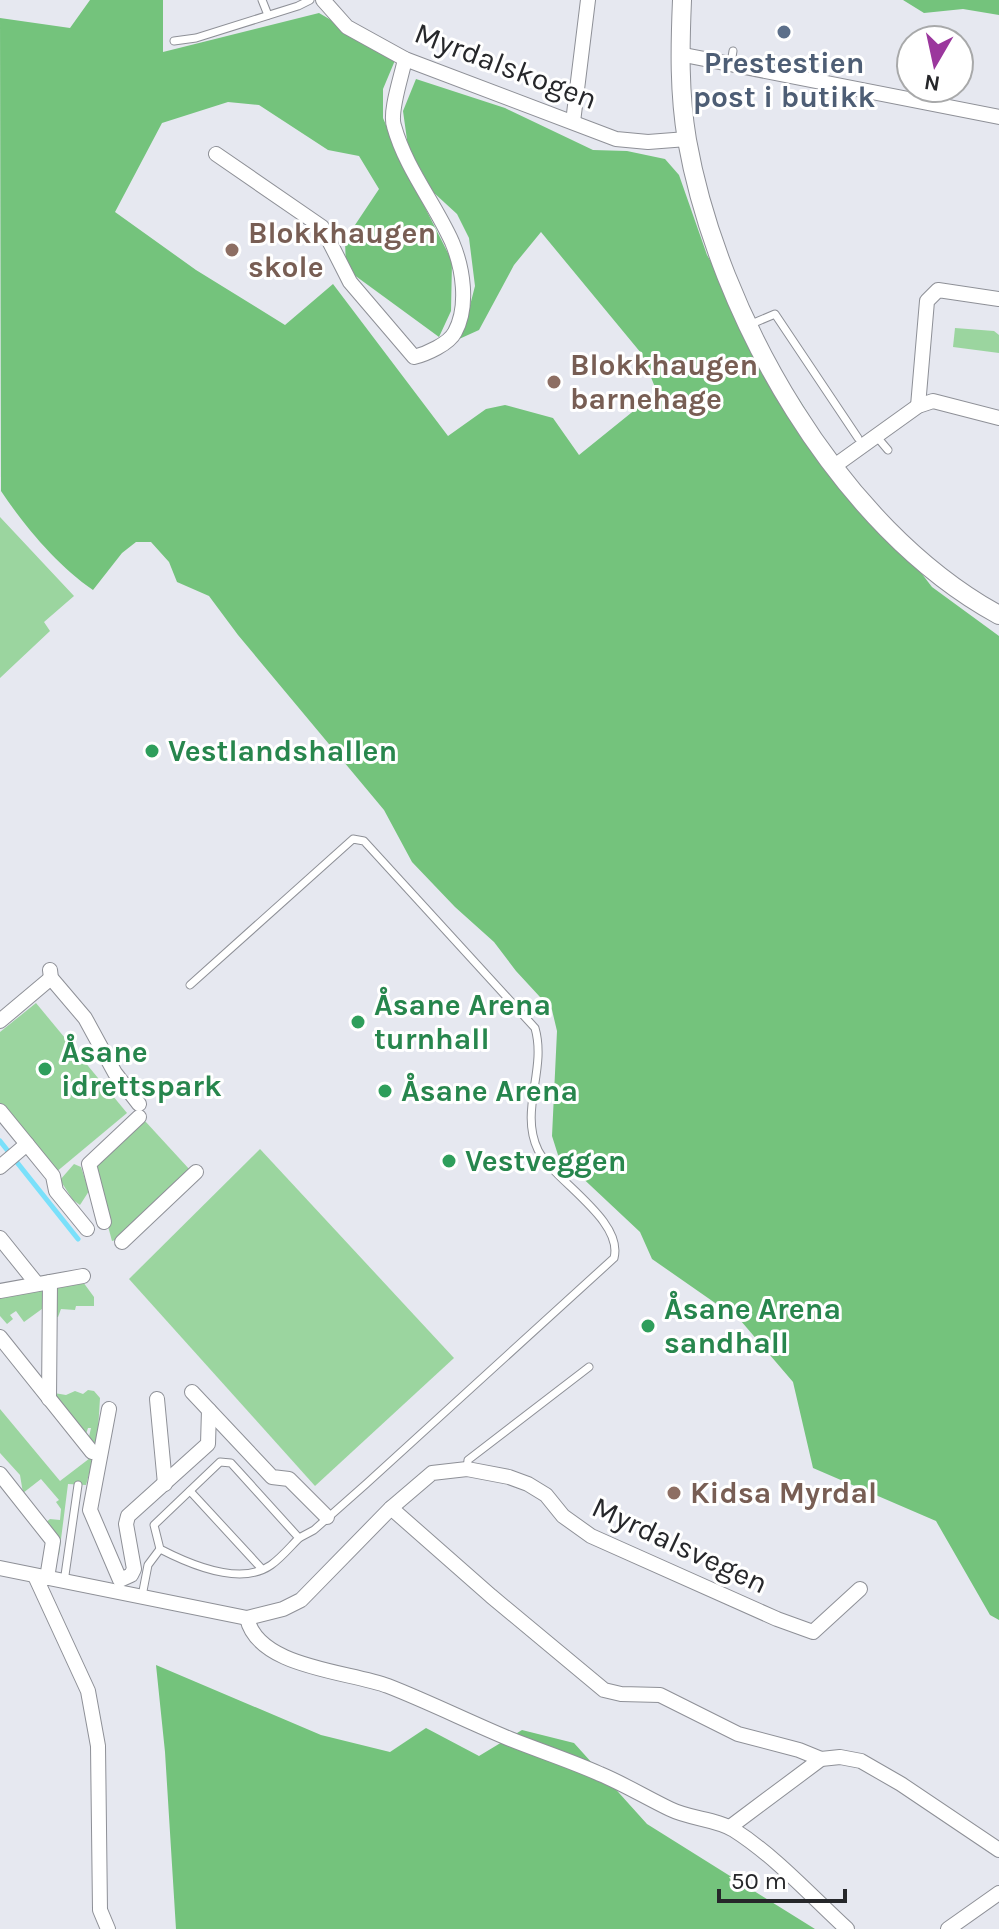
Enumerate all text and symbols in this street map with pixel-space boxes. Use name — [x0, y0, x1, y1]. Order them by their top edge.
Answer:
street label: Myrdalskogen — [410, 15, 602, 117]
marker: Prestestien post i butikk — [775, 23, 793, 41]
north arrow — [895, 24, 975, 104]
place label: Prestestien post i butikk — [693, 45, 875, 115]
text: N — [922, 69, 942, 97]
place label: Blokkhaugen skole — [248, 215, 436, 285]
marker: Blokkhaugen skole — [223, 241, 241, 259]
place label: Blokkhaugen barnehage — [570, 347, 758, 417]
marker: Blokkhaugen barnehage — [545, 373, 563, 391]
place label: Vestlandshallen — [168, 733, 397, 769]
marker: Vestlandshallen — [143, 742, 161, 760]
place label: Åsane Arena turnhall — [374, 986, 551, 1057]
marker: Åsane Arena turnhall — [349, 1013, 367, 1031]
place label: Åsane idrettspark — [61, 1033, 222, 1104]
marker: Åsane idrettspark — [36, 1060, 54, 1078]
place label: Åsane Arena — [401, 1072, 578, 1109]
marker: Åsane Arena — [376, 1082, 394, 1100]
place label: Vestveggen — [465, 1143, 626, 1179]
marker: Vestveggen — [440, 1152, 458, 1170]
place label: Åsane Arena sandhall — [664, 1290, 841, 1361]
marker: Åsane Arena sandhall — [639, 1317, 657, 1335]
place label: Kidsa Myrdal — [690, 1475, 877, 1511]
marker: Kidsa Myrdal — [665, 1484, 683, 1502]
street label: Myrdalsvegen — [586, 1489, 774, 1601]
scale bar — [719, 1853, 845, 1903]
text: 50 m — [731, 1867, 787, 1895]

